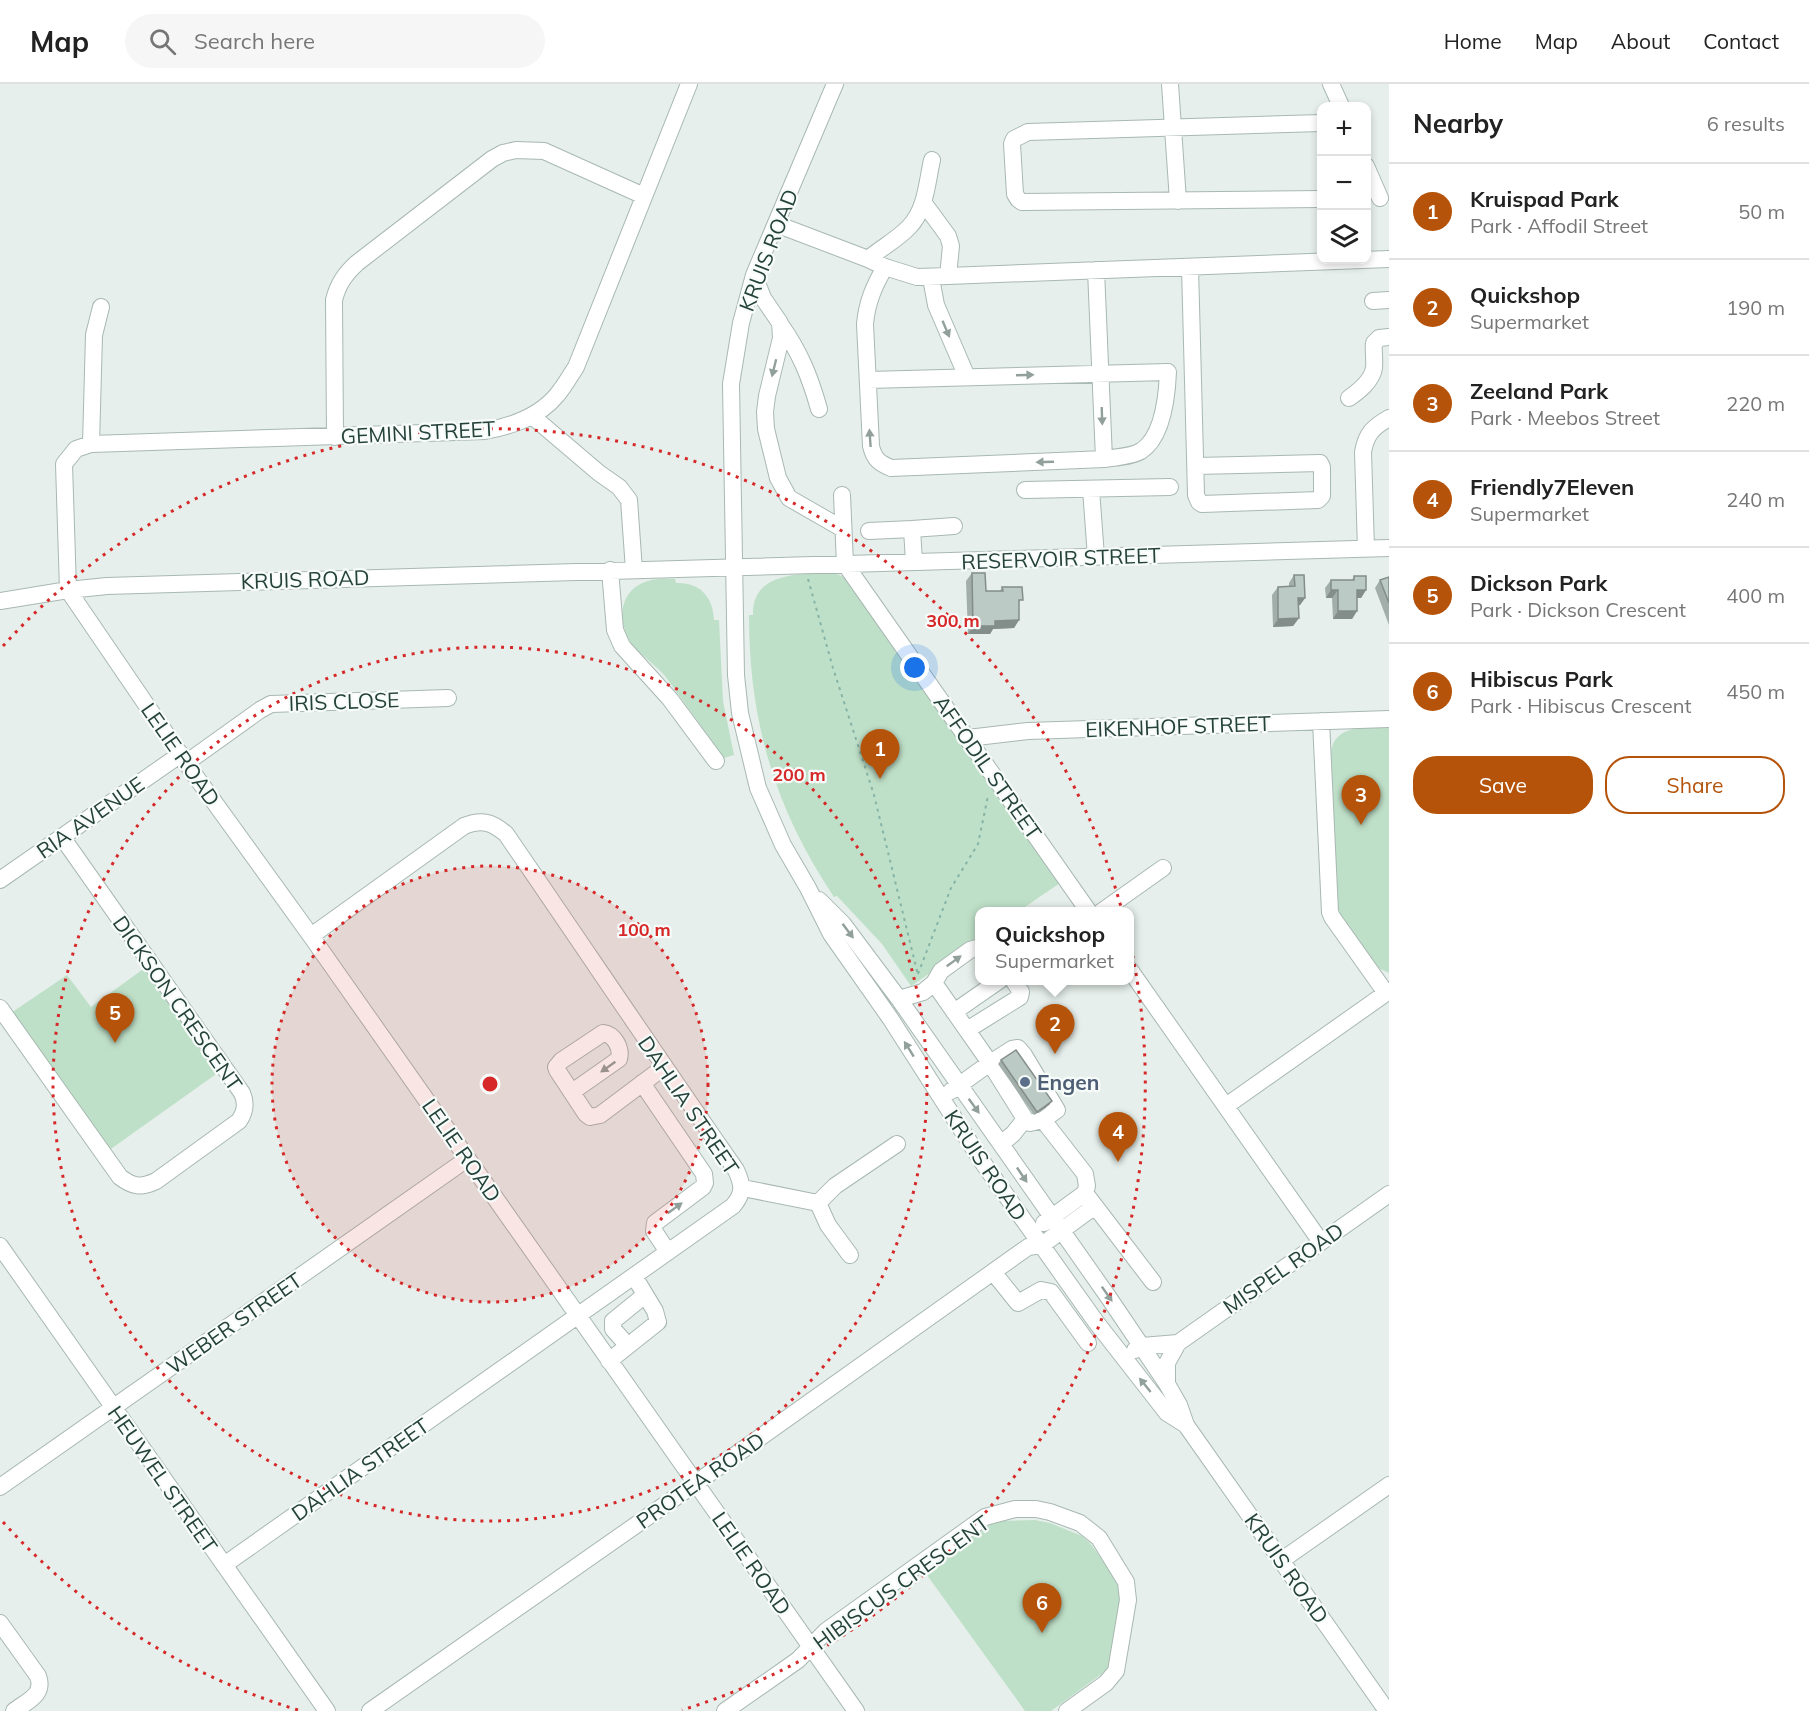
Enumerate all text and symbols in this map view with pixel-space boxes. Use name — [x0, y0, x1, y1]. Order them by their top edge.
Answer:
search box — [125, 14, 545, 68]
text: Map — [30, 24, 89, 59]
icon: search — [146, 25, 179, 58]
text: Search here — [194, 27, 315, 55]
text: Home — [1444, 28, 1502, 54]
text: Map — [1535, 28, 1578, 54]
text: About — [1611, 28, 1670, 54]
text: Contact — [1703, 28, 1779, 54]
map controls — [1317, 102, 1371, 264]
button: + — [1317, 102, 1371, 156]
text: Nearby — [1413, 107, 1503, 140]
text: 6 results — [1707, 111, 1785, 136]
button: − — [1317, 156, 1371, 210]
street label: KRUIS ROAD — [733, 185, 803, 315]
text: Kruispad Park — [1470, 185, 1619, 213]
text: 1 — [1427, 199, 1439, 224]
text: 50 m — [1738, 199, 1785, 224]
button: layers — [1317, 210, 1371, 264]
text: Park · Affodil Street — [1470, 213, 1648, 238]
text: Quickshop — [1470, 281, 1580, 309]
text: 2 — [1427, 295, 1439, 320]
text: 190 m — [1726, 295, 1785, 320]
text: Supermarket — [1470, 309, 1589, 334]
one-way arrow — [941, 320, 950, 337]
one-way arrow — [768, 358, 778, 377]
one-way arrow — [1016, 371, 1035, 380]
text: Zeeland Park — [1470, 377, 1608, 405]
text: 3 — [1427, 391, 1439, 416]
text: 220 m — [1726, 391, 1785, 416]
text: Park · Meebos Street — [1470, 405, 1660, 430]
one-way arrow — [1097, 407, 1107, 426]
street label: GEMINI STREET — [340, 415, 496, 449]
one-way arrow — [866, 428, 875, 447]
one-way arrow — [1036, 457, 1055, 466]
text: Friendly7Eleven — [1470, 473, 1634, 501]
text: 4 — [1427, 487, 1439, 512]
text: 240 m — [1726, 487, 1785, 512]
text: Supermarket — [1470, 501, 1589, 526]
street label: RESERVOIR STREET — [961, 542, 1161, 574]
street label: KRUIS ROAD — [240, 564, 370, 594]
text: Dickson Park — [1470, 569, 1607, 597]
text: 5 — [1427, 583, 1439, 608]
text: 400 m — [1726, 583, 1785, 608]
text: Park · Dickson Crescent — [1470, 597, 1686, 622]
text: 300 m — [926, 609, 980, 632]
your location — [900, 653, 929, 682]
text: Hibiscus Park — [1470, 665, 1613, 693]
text: 6 — [1427, 679, 1439, 704]
text: 450 m — [1726, 679, 1785, 704]
street label: IRIS CLOSE — [288, 686, 400, 716]
street label: AFFODIL STREET — [929, 690, 1048, 844]
text: Park · Hibiscus Crescent — [1470, 693, 1691, 718]
street label: LELIE ROAD — [136, 697, 226, 811]
street label: EIKENHOF STREET — [1085, 710, 1272, 742]
pin: 1 — [860, 730, 900, 779]
button: Save — [1413, 756, 1593, 814]
button: Share — [1605, 756, 1785, 814]
text: 200 m — [772, 763, 826, 786]
street label: RIA AVENUE — [31, 770, 149, 864]
pin: 3 — [1342, 776, 1380, 825]
popup — [975, 907, 1134, 985]
street label: DICKSON CRESCENT — [108, 910, 248, 1096]
text: 100 m — [617, 918, 671, 941]
text: Quickshop — [995, 920, 1105, 948]
one-way arrow — [841, 923, 854, 939]
text: Supermarket — [995, 948, 1114, 973]
one-way arrow — [946, 955, 962, 967]
pin: 5 — [96, 994, 134, 1043]
pin: 2 — [1036, 1004, 1074, 1054]
street label: DAHLIA STREET — [633, 1031, 745, 1180]
one-way arrow — [904, 1041, 915, 1057]
one-way arrow — [600, 1061, 616, 1073]
place label: Engen — [1037, 1069, 1099, 1095]
centre of rings — [480, 1074, 500, 1094]
marker: Engen — [1018, 1075, 1032, 1089]
street label: LELIE ROAD — [417, 1093, 507, 1207]
one-way arrow — [968, 1098, 980, 1114]
street label: KRUIS ROAD — [939, 1104, 1033, 1226]
pin: 4 — [1098, 1112, 1138, 1162]
one-way arrow — [1017, 1167, 1028, 1183]
one-way arrow — [667, 1202, 682, 1214]
street label: MISPEL ROAD — [1218, 1217, 1348, 1319]
street label: WEBER STREET — [161, 1266, 307, 1379]
one-way arrow — [1101, 1286, 1113, 1302]
one-way arrow — [1138, 1377, 1151, 1393]
street label: HEUWEL STREET — [103, 1400, 224, 1558]
street label: DAHLIA STREET — [286, 1412, 434, 1526]
street label: PROTEA ROAD — [631, 1426, 769, 1534]
street label: LELIE ROAD — [707, 1506, 797, 1620]
street label: KRUIS ROAD — [1239, 1508, 1335, 1628]
street label: HIBISCUS CRESCENT — [808, 1509, 995, 1655]
pin: 6 — [1022, 1584, 1062, 1633]

